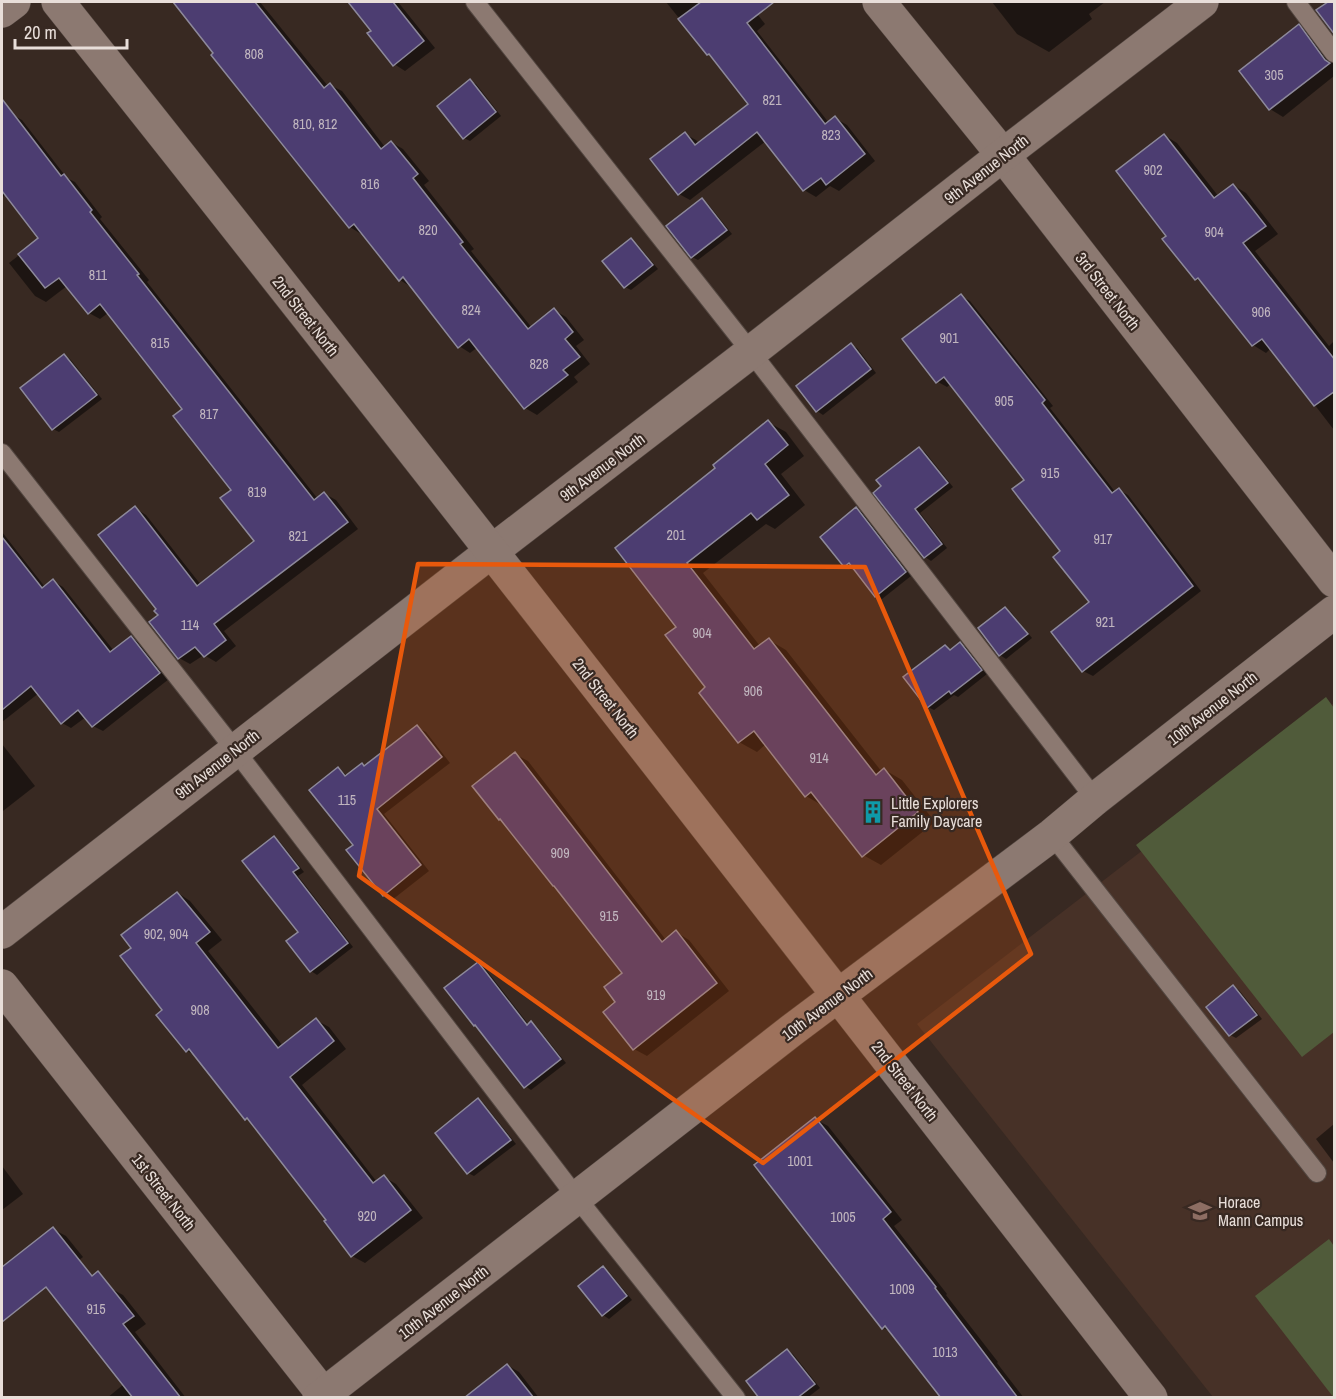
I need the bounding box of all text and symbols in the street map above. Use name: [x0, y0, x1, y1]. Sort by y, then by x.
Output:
scale bar: [15, 12, 128, 50]
text: 20 m: [24, 20, 57, 45]
house number: 808: [244, 45, 264, 63]
house number: 305: [1264, 66, 1284, 84]
house number: 821: [762, 91, 782, 109]
house number: 810, 812: [293, 115, 337, 133]
house number: 823: [821, 126, 841, 144]
street label: 9th Avenue North: [939, 129, 1033, 209]
house number: 902: [1143, 161, 1163, 179]
house number: 816: [360, 175, 380, 193]
house number: 820: [418, 221, 438, 239]
house number: 904: [1204, 223, 1224, 241]
street label: 3rd Street North: [1071, 247, 1145, 335]
house number: 811: [89, 266, 108, 284]
street label: 2nd Street North: [268, 271, 344, 361]
house number: 824: [461, 301, 481, 319]
house number: 906: [1251, 303, 1271, 321]
house number: 901: [939, 329, 959, 347]
house number: 815: [150, 334, 170, 352]
house number: 828: [529, 355, 549, 373]
house number: 905: [994, 392, 1014, 410]
house number: 817: [199, 405, 219, 423]
street label: 9th Avenue North: [555, 428, 649, 506]
house number: 915: [1040, 464, 1060, 482]
house number: 819: [247, 483, 267, 501]
house number: 201: [666, 526, 686, 544]
house number: 821: [288, 527, 308, 545]
house number: 917: [1093, 530, 1113, 548]
house number: 921: [1095, 613, 1115, 631]
house number: 114: [181, 616, 200, 634]
house number: 904: [692, 624, 712, 642]
street label: 2nd Street North: [568, 653, 644, 743]
street label: 10th Avenue North: [1162, 666, 1262, 750]
house number: 906: [743, 682, 763, 700]
street label: 9th Avenue North: [170, 724, 264, 804]
house number: 914: [809, 749, 829, 767]
house number: 115: [338, 791, 356, 809]
place label: Little Explorers Family Daycare: [891, 792, 982, 832]
building icon: Little Explorers Family Daycare: [860, 799, 886, 825]
house number: 909: [550, 844, 570, 862]
house number: 915: [599, 907, 619, 925]
house number: 902, 904: [144, 925, 189, 943]
street label: 10th Avenue North: [777, 963, 877, 1045]
house number: 919: [646, 986, 666, 1004]
house number: 908: [190, 1001, 210, 1019]
street label: 2nd Street North: [867, 1036, 943, 1126]
street label: 1st Street North: [127, 1149, 201, 1235]
house number: 1001: [787, 1152, 813, 1170]
place label: Horace Mann Campus: [1218, 1191, 1303, 1231]
school or university icon: Horace Mann Campus: [1187, 1198, 1213, 1224]
house number: 920: [357, 1207, 377, 1225]
house number: 1005: [830, 1208, 856, 1226]
street label: 10th Avenue North: [393, 1260, 493, 1344]
house number: 1009: [889, 1280, 915, 1298]
house number: 915: [86, 1300, 106, 1318]
house number: 1013: [932, 1343, 958, 1361]

